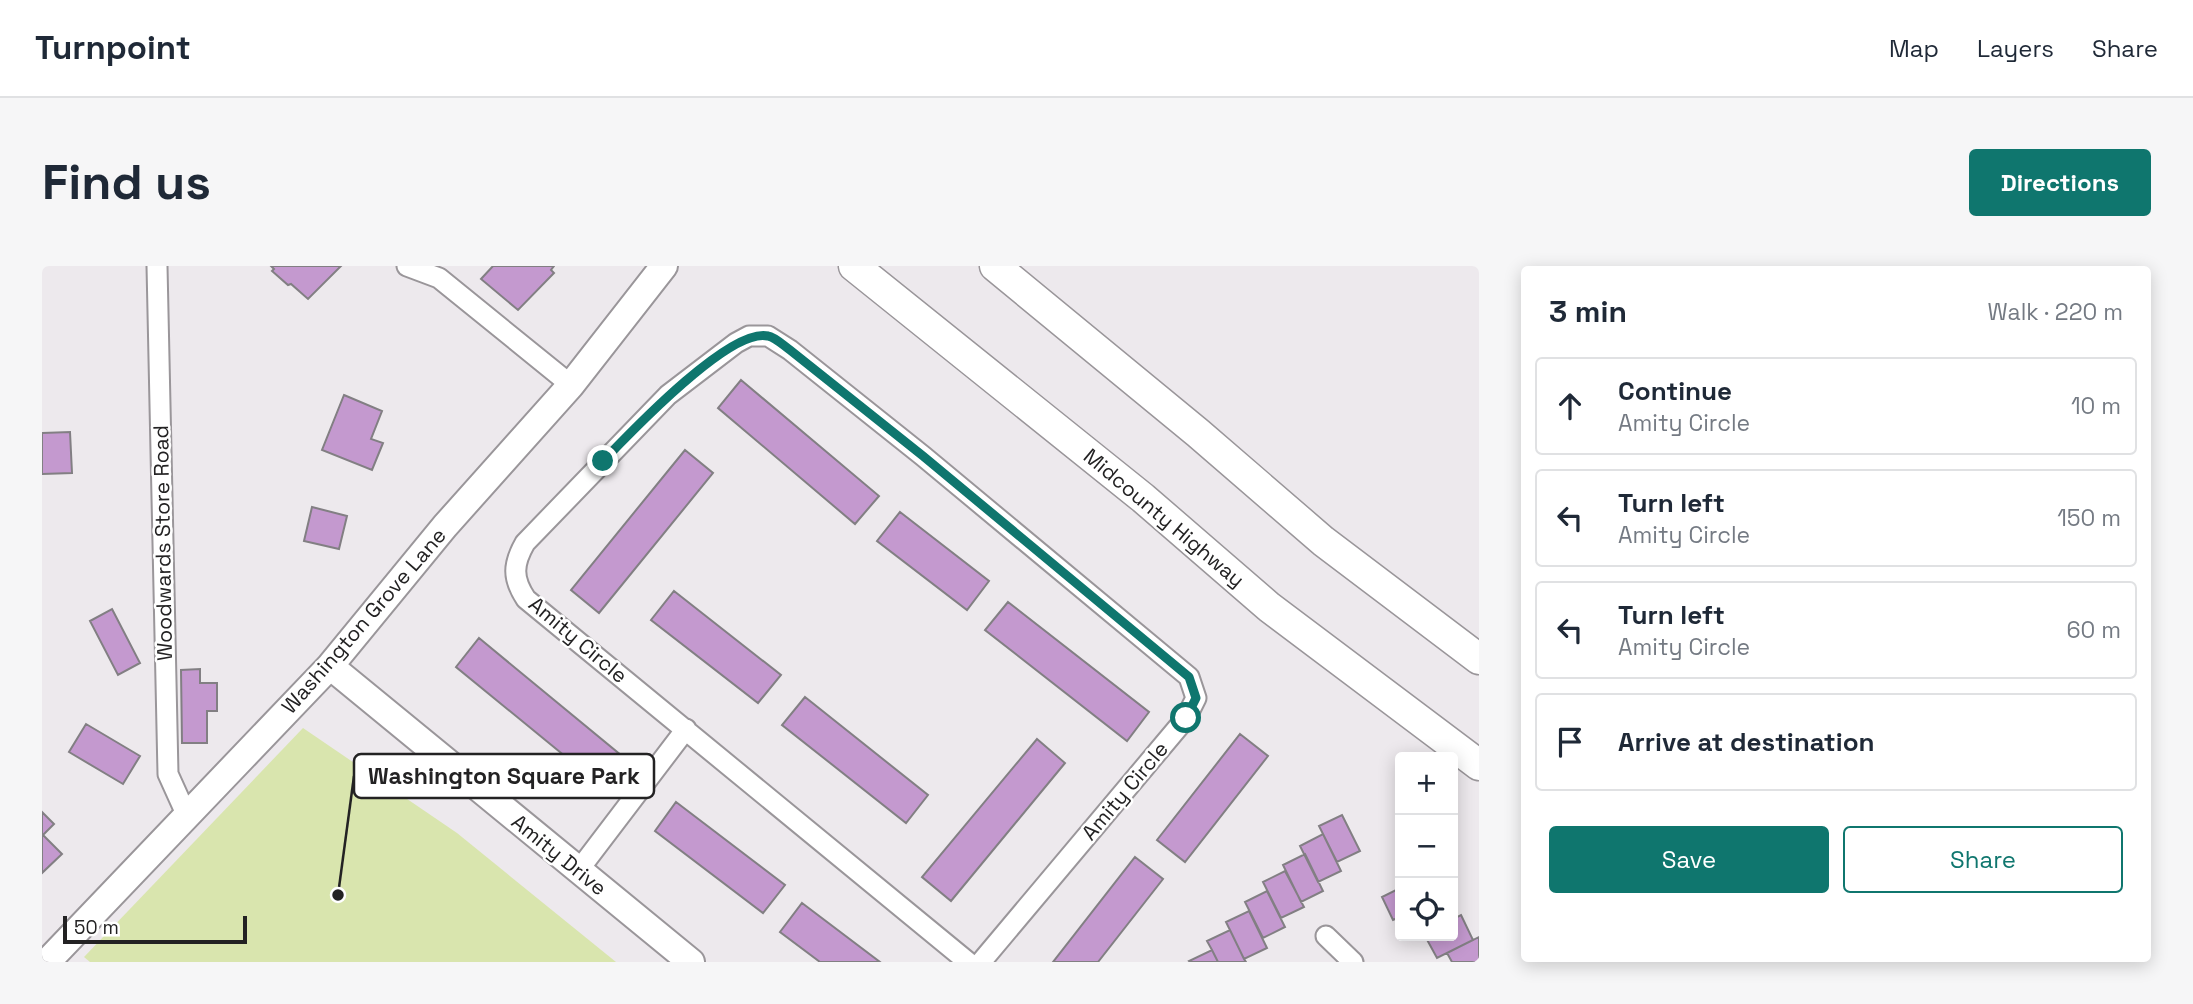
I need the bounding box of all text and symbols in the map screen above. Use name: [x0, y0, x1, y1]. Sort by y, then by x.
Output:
text: Turnpoint: [35, 27, 191, 69]
text: Map: [1889, 33, 1939, 64]
text: Layers: [1977, 33, 2054, 64]
text: Share: [2092, 33, 2158, 64]
button: Directions: [1969, 149, 2151, 216]
text: Find us: [42, 151, 211, 213]
text: 3 min: [1549, 292, 1627, 331]
text: Walk · 220 m: [1988, 297, 2123, 327]
text: Continue: [1618, 374, 1732, 408]
icon: ahead: [1551, 387, 1589, 425]
text: 10 m: [2071, 391, 2121, 421]
text: Amity Circle: [1618, 408, 1750, 438]
street label: Woodwards Store Road: [147, 425, 178, 661]
street label: Midcounty Highway: [1078, 442, 1250, 593]
route end: [587, 445, 618, 476]
text: Turn left: [1618, 486, 1725, 520]
icon: left: [1551, 499, 1589, 537]
text: 150 m: [2057, 503, 2121, 533]
text: Amity Circle: [1618, 520, 1750, 550]
street label: Washington Grove Lane: [275, 522, 452, 719]
street label: Amity Circle: [523, 590, 633, 689]
text: Turn left: [1618, 598, 1725, 632]
icon: left: [1551, 611, 1589, 649]
text: 60 m: [2066, 615, 2121, 645]
text: Amity Circle: [1618, 632, 1750, 662]
route start: [1170, 702, 1201, 733]
icon: arrive: [1551, 723, 1589, 761]
text: Arrive at destination: [1618, 725, 1875, 759]
street label: Amity Circle: [1075, 736, 1174, 846]
map controls: [1395, 752, 1458, 941]
button: +: [1395, 752, 1458, 815]
callout: Washington Square Park: [354, 754, 654, 798]
text: Washington Square Park: [368, 761, 640, 791]
street label: Amity Drive: [506, 808, 612, 901]
button: −: [1395, 815, 1458, 878]
button: Save: [1549, 826, 1829, 893]
button: Share: [1843, 826, 2123, 893]
button: locate: [1395, 878, 1458, 941]
scale bar: [63, 913, 247, 945]
text: 50 m: [74, 915, 119, 940]

